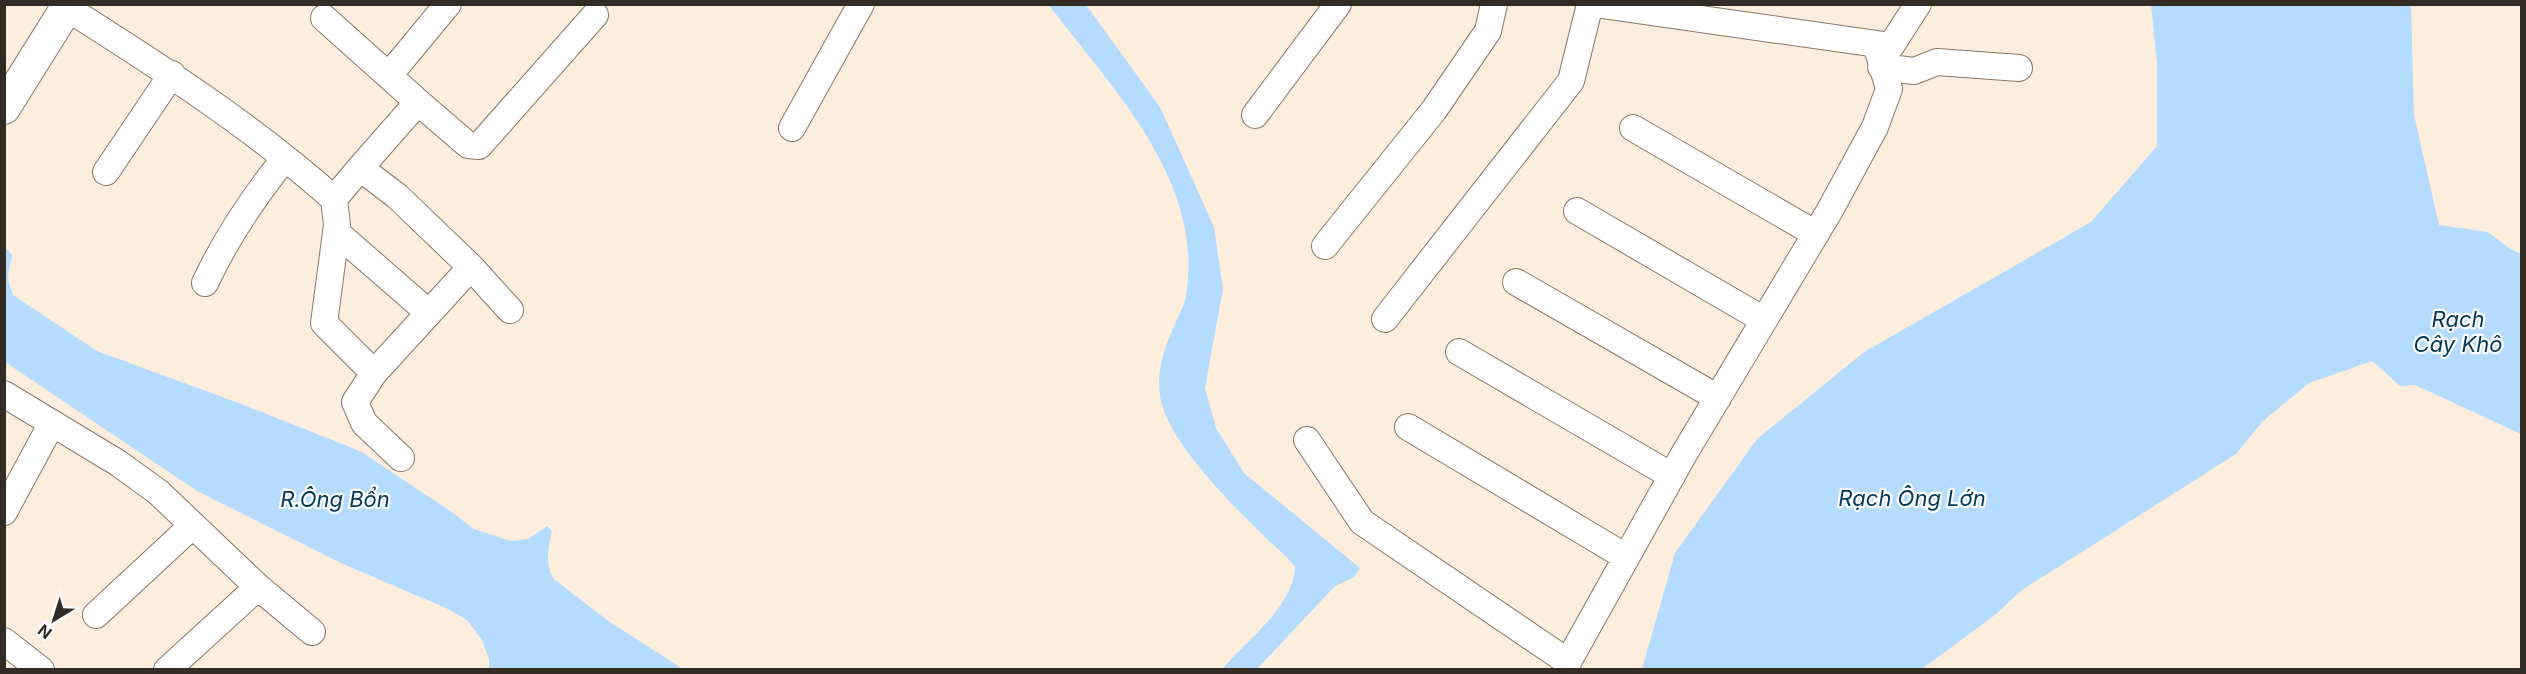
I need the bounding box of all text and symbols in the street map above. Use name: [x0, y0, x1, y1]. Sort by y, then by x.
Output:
water label: Rạch Cây Khô: [2414, 306, 2502, 357]
water label: Rạch Ông Lớn: [1838, 485, 1986, 511]
water label: R.Ông Bổn: [280, 486, 390, 512]
north arrow: [24, 590, 84, 650]
text: N: [34, 620, 56, 643]

